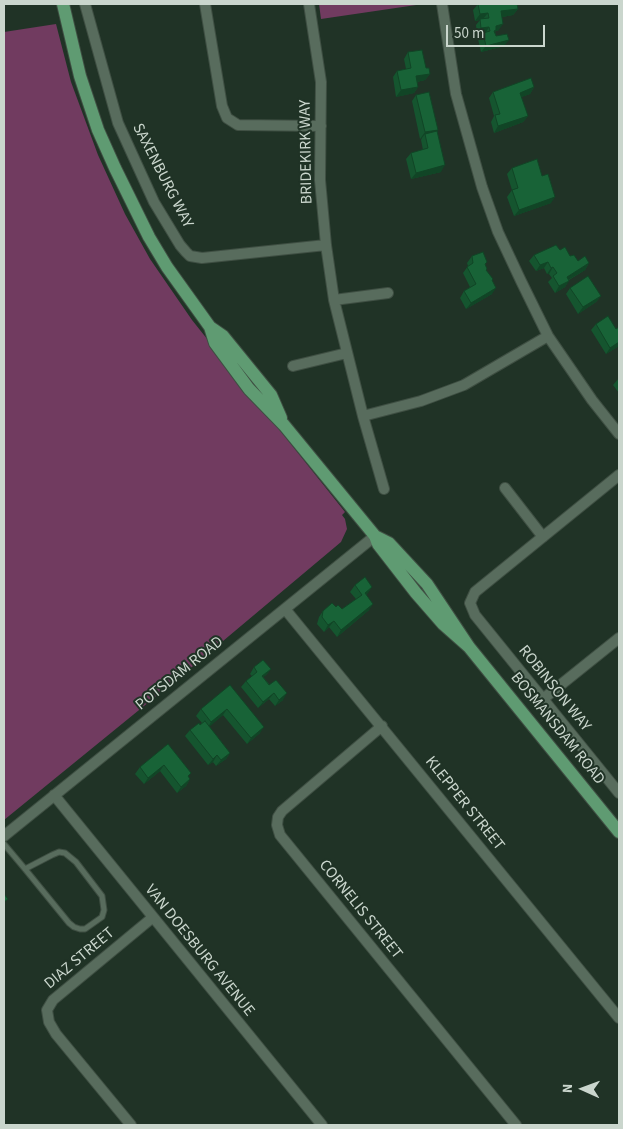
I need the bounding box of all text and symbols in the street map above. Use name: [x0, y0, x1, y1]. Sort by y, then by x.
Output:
scale bar: [448, 15, 547, 47]
text: 50 m: [454, 23, 484, 44]
street label: BRIDEKIRK WAY: [296, 99, 318, 205]
street label: SAXENBURG WAY: [127, 120, 197, 232]
street label: POTSDAM ROAD: [132, 633, 228, 715]
street label: ROBINSON WAY: [513, 642, 595, 736]
street label: BOSMANSDAM ROAD: [506, 669, 608, 789]
street label: KLEPPER STREET: [420, 753, 508, 855]
street label: CORNELIS STREET: [314, 856, 406, 964]
street label: VAN DOESBURG AVENUE: [140, 881, 258, 1021]
street label: DIAZ STREET: [41, 924, 119, 994]
north arrow: [558, 1064, 608, 1114]
text: N: [558, 1083, 578, 1093]

